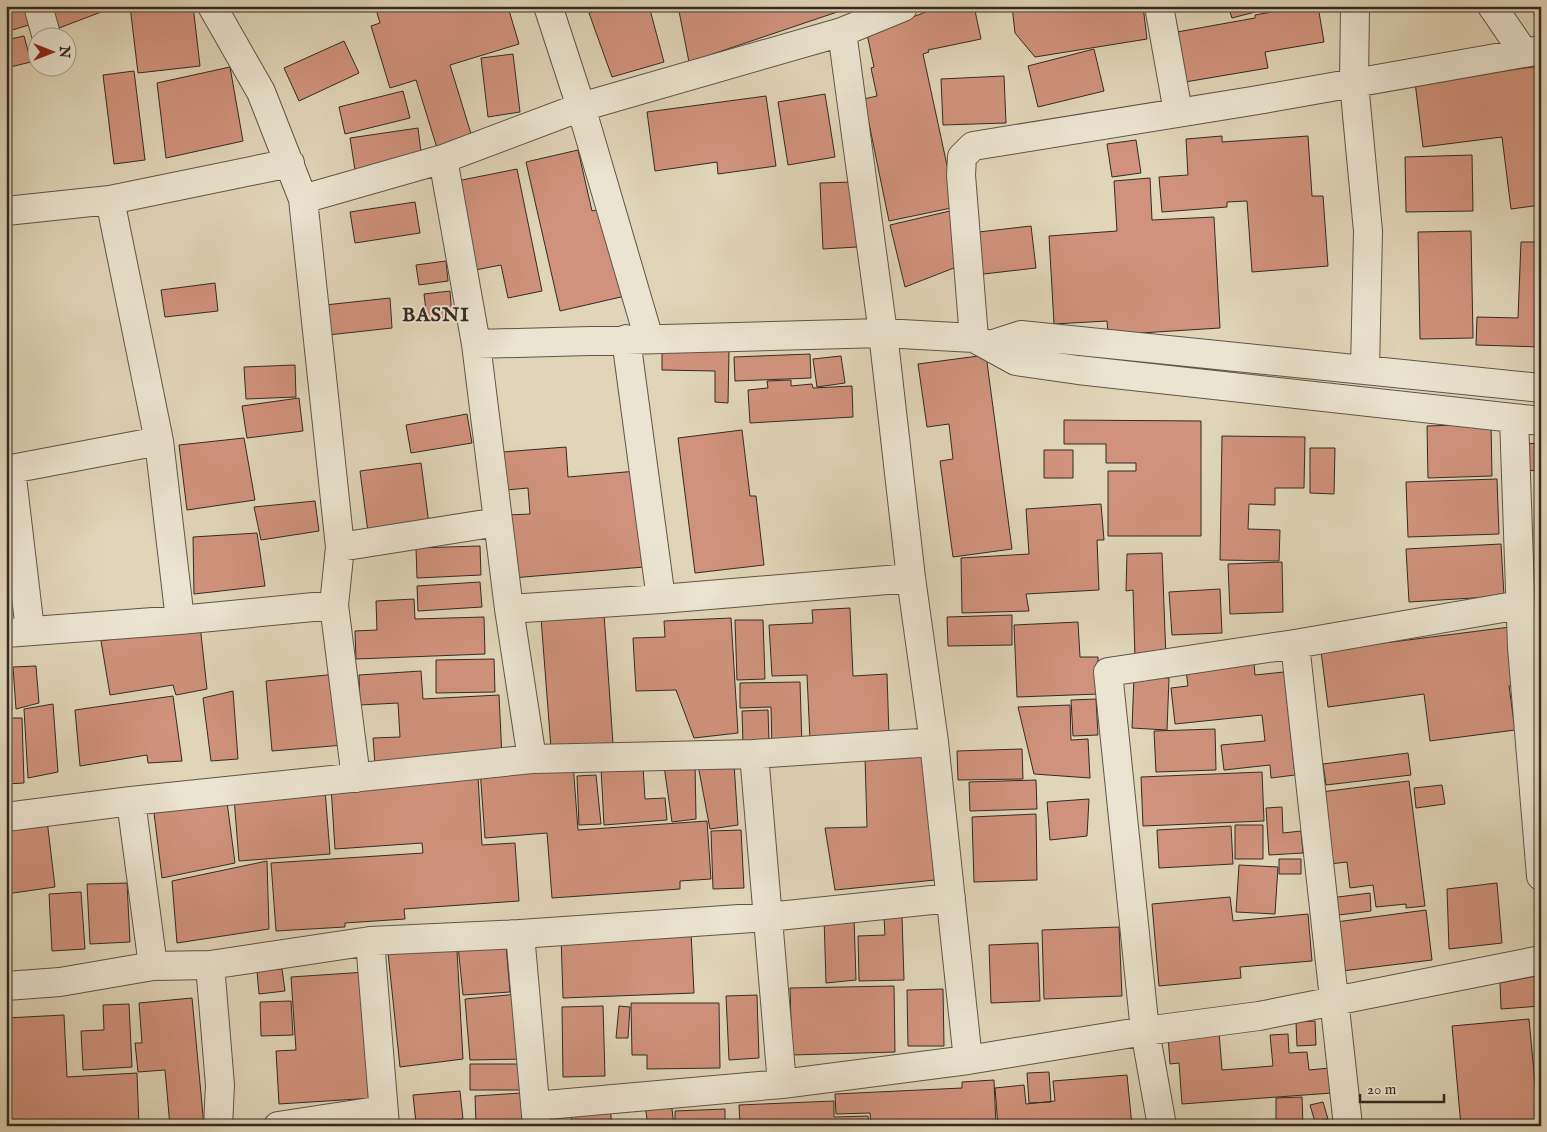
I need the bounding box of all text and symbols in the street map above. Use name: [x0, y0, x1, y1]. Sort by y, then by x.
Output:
north arrow: [28, 28, 78, 78]
text: N: [55, 45, 73, 58]
district label: BASNI: [402, 303, 470, 328]
scale bar: [1360, 1072, 1443, 1104]
text: 20 m: [1367, 1080, 1397, 1099]

